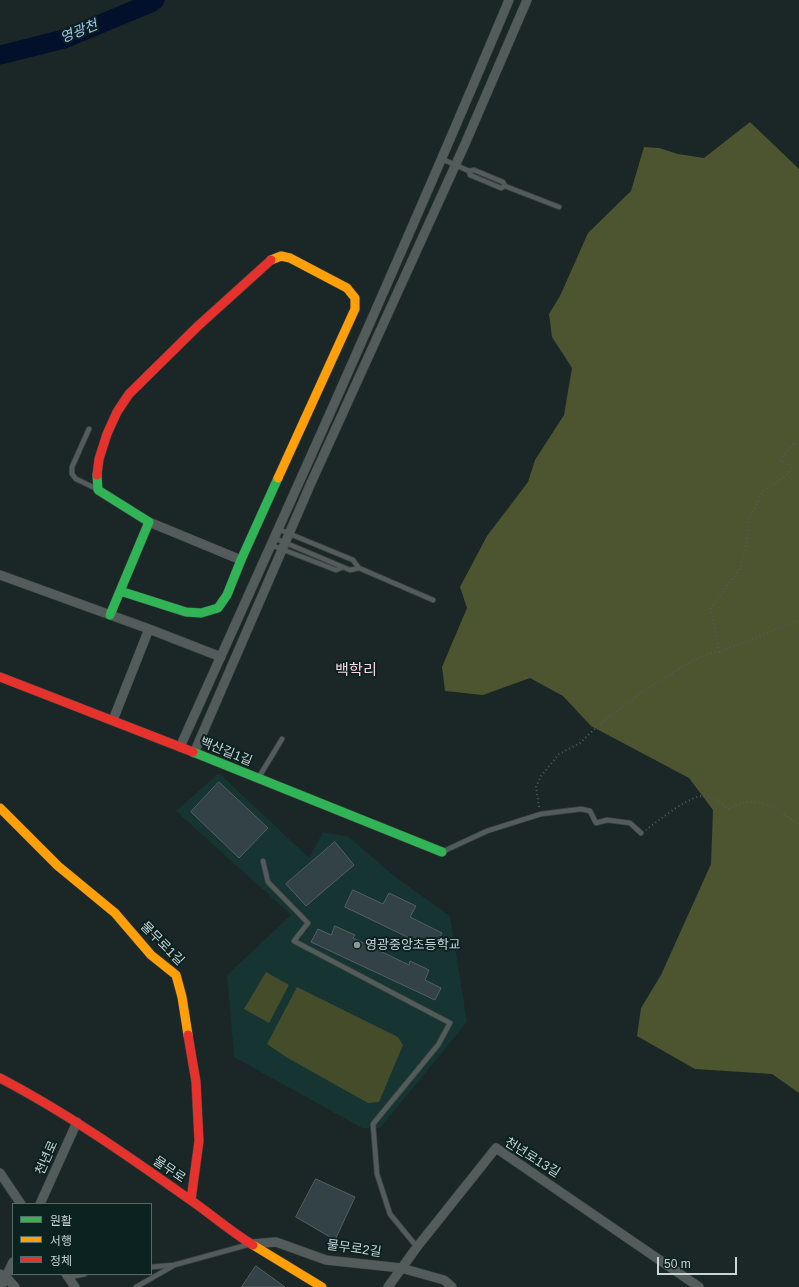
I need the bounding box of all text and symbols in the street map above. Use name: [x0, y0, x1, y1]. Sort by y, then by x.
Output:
water label: 영광천: [58, 17, 100, 47]
district label: 백학리: [335, 662, 377, 680]
street label: 백산길1길: [198, 734, 254, 770]
street label: 물무로1길: [137, 919, 187, 969]
place label: 영광중앙초등학교: [365, 937, 461, 953]
marker: 영광중앙초등학교: [352, 940, 362, 950]
street label: 천년로13길: [501, 1135, 563, 1181]
street label: 천년로: [33, 1138, 61, 1178]
street label: 물무로: [150, 1154, 188, 1186]
legend: [12, 1203, 152, 1275]
text: 원활: [50, 1214, 72, 1228]
text: 서행: [50, 1234, 72, 1248]
street label: 물무로2길: [326, 1237, 382, 1261]
scale bar: [659, 1249, 739, 1275]
text: 정체: [50, 1254, 72, 1268]
text: 50 m: [664, 1257, 691, 1271]

